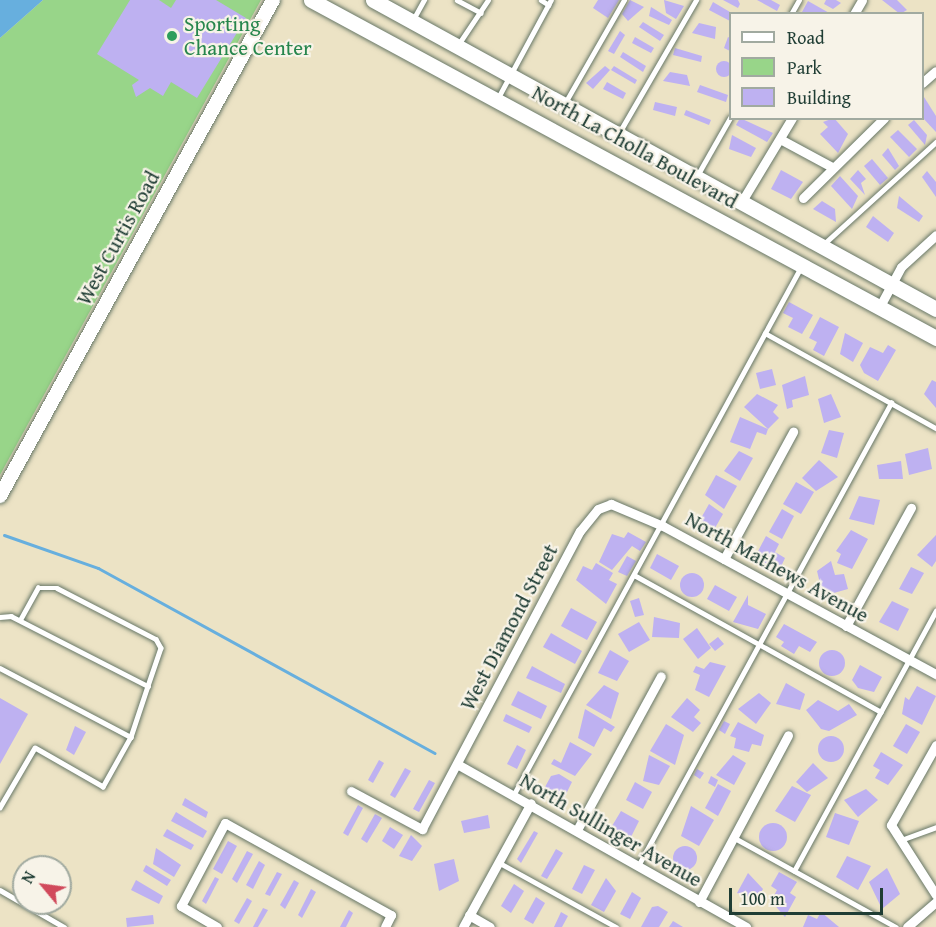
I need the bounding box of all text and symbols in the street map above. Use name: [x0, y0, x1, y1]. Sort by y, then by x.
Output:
place label: Sporting Chance Center: [184, 11, 312, 61]
legend: [729, 12, 924, 120]
text: Road: [787, 24, 825, 51]
marker: Sporting Chance Center: [165, 29, 179, 43]
text: Park: [787, 54, 822, 81]
street label: North La Cholla Boulevard: [528, 80, 742, 214]
text: Building: [787, 84, 851, 111]
street label: West Curtis Road: [71, 167, 165, 309]
street label: North Mathews Avenue: [681, 506, 873, 628]
street label: West Diamond Street: [455, 540, 563, 714]
street label: North Sullinger Avenue: [515, 768, 707, 892]
north arrow: [12, 855, 72, 915]
text: N: [15, 867, 41, 888]
scale bar: [732, 876, 886, 914]
text: 100 m: [740, 885, 785, 912]

